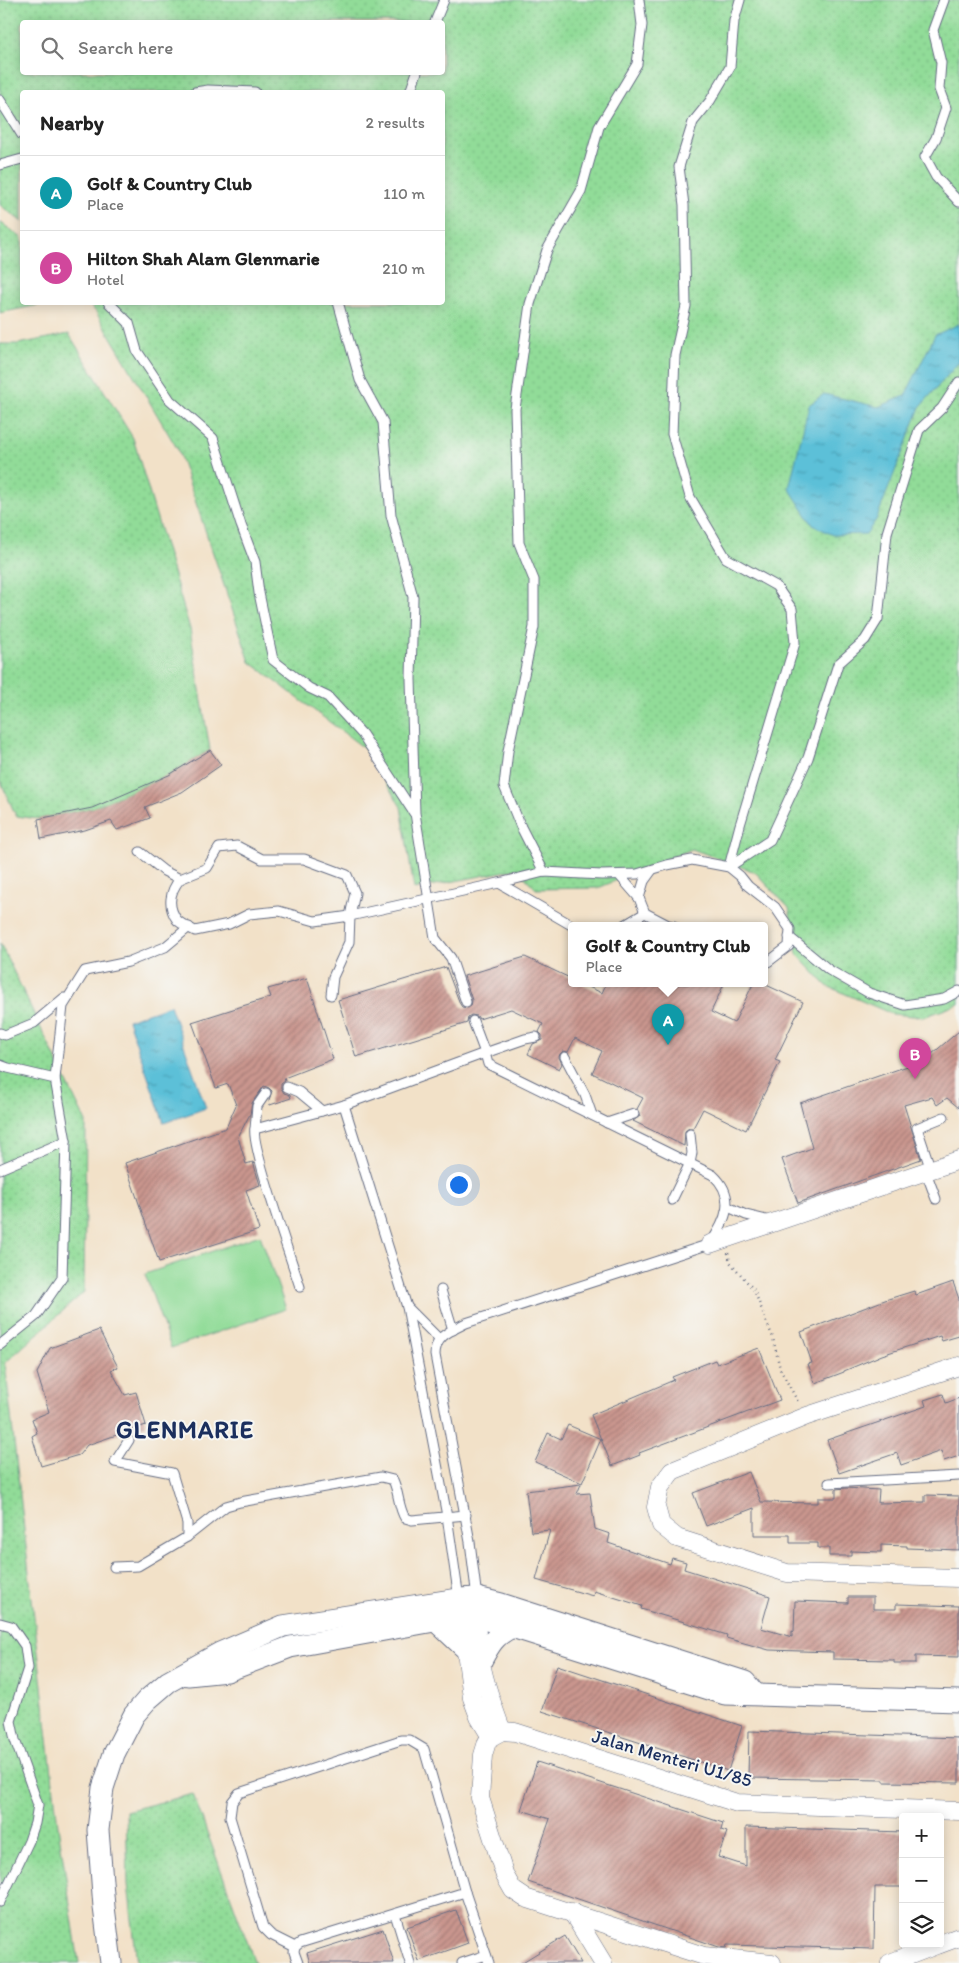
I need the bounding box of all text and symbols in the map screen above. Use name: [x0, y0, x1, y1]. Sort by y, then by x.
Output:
search box: [20, 20, 445, 75]
icon: search: [38, 34, 66, 62]
text: Search here: [78, 36, 173, 59]
text: Nearby: [40, 110, 104, 135]
text: 2 results: [365, 113, 425, 132]
text: Golf & Country Club: [87, 172, 252, 195]
text: A: [51, 184, 61, 203]
text: 110 m: [383, 184, 425, 203]
text: Place: [87, 195, 124, 214]
text: Hilton Shah Alam Glenmarie: [87, 247, 320, 270]
text: B: [51, 259, 61, 278]
text: 210 m: [382, 259, 425, 278]
text: Hotel: [87, 270, 124, 289]
popup: [568, 922, 768, 987]
text: Golf & Country Club: [585, 934, 751, 957]
text: Place: [585, 957, 622, 976]
pin: A: [652, 1004, 684, 1045]
pin: B: [899, 1038, 931, 1079]
your location: [446, 1172, 472, 1198]
district label: GLENMARIE: [116, 1415, 254, 1444]
street label: Jalan Menteri U1/85: [589, 1724, 755, 1792]
map controls: [899, 1813, 944, 1948]
button: +: [899, 1813, 944, 1858]
button: −: [899, 1858, 944, 1903]
button: layers: [899, 1903, 944, 1948]

